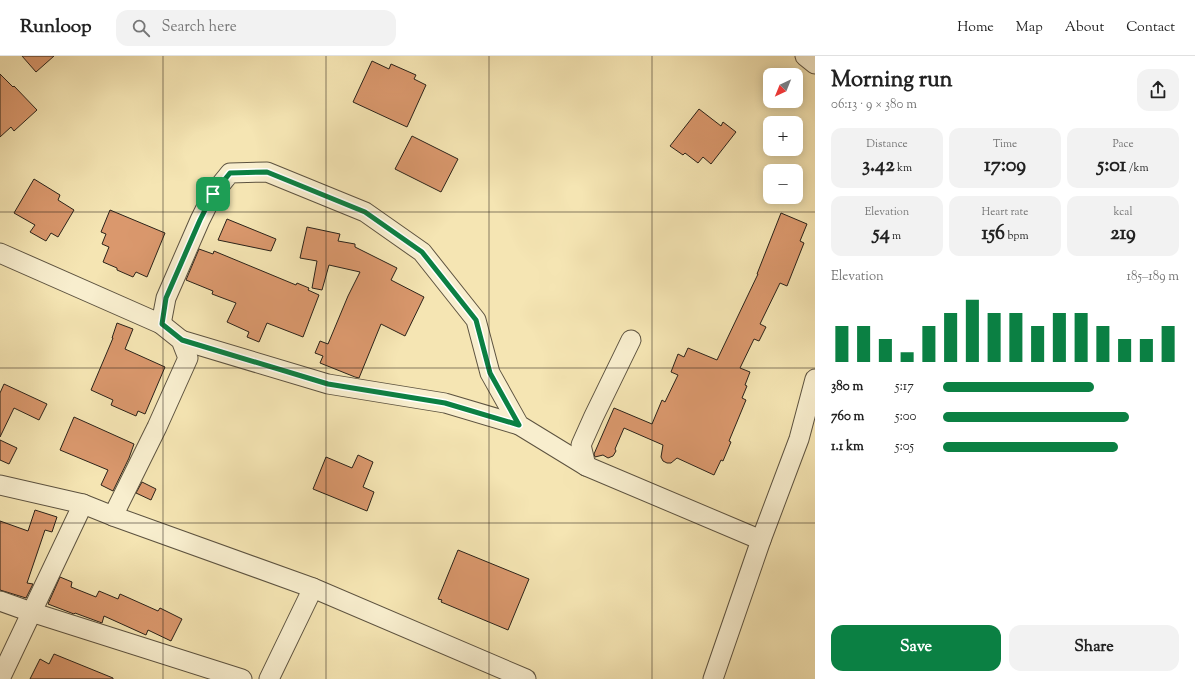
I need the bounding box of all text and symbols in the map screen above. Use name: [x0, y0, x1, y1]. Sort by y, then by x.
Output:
search box: [116, 10, 396, 46]
text: Runloop: [20, 14, 92, 41]
icon: search: [130, 17, 152, 39]
text: Search here: [162, 17, 237, 38]
text: Home: [957, 18, 994, 38]
text: Map: [1016, 18, 1043, 38]
text: About: [1065, 18, 1104, 38]
text: Contact: [1126, 18, 1175, 38]
text: Morning run: [831, 65, 953, 97]
north arrow: [763, 68, 803, 108]
map controls: [763, 68, 803, 204]
button: share: [1137, 69, 1179, 111]
text: 06:13 · 9 × 380 m: [831, 96, 917, 114]
button: +: [763, 116, 803, 156]
text: Distance: [866, 136, 908, 152]
text: Time: [993, 136, 1017, 152]
text: Pace: [1112, 136, 1134, 152]
text: 3.42: [862, 152, 895, 181]
text: 17:09: [984, 152, 1026, 181]
text: 5:01: [1097, 152, 1126, 181]
text: km: [895, 160, 912, 176]
text: /km: [1126, 160, 1149, 176]
button: −: [763, 164, 803, 204]
pin: [196, 177, 230, 211]
icon: arrive: [202, 183, 224, 205]
text: Elevation: [865, 204, 909, 220]
text: Heart rate: [982, 204, 1028, 220]
text: kcal: [1114, 204, 1132, 220]
text: 54: [873, 220, 890, 249]
text: 156: [981, 220, 1005, 249]
text: 219: [1110, 220, 1136, 249]
text: m: [890, 228, 901, 244]
text: bpm: [1005, 228, 1029, 244]
text: Elevation: [831, 268, 884, 286]
text: 185–189 m: [1127, 268, 1179, 286]
text: 380 m: [831, 378, 863, 396]
text: 5:17: [895, 378, 914, 396]
text: 760 m: [831, 408, 864, 426]
text: 5:00: [895, 408, 916, 426]
text: 1.1 km: [831, 438, 864, 456]
text: 5:05: [895, 438, 914, 456]
button: Save: [831, 625, 1001, 671]
button: Share: [1009, 625, 1179, 671]

